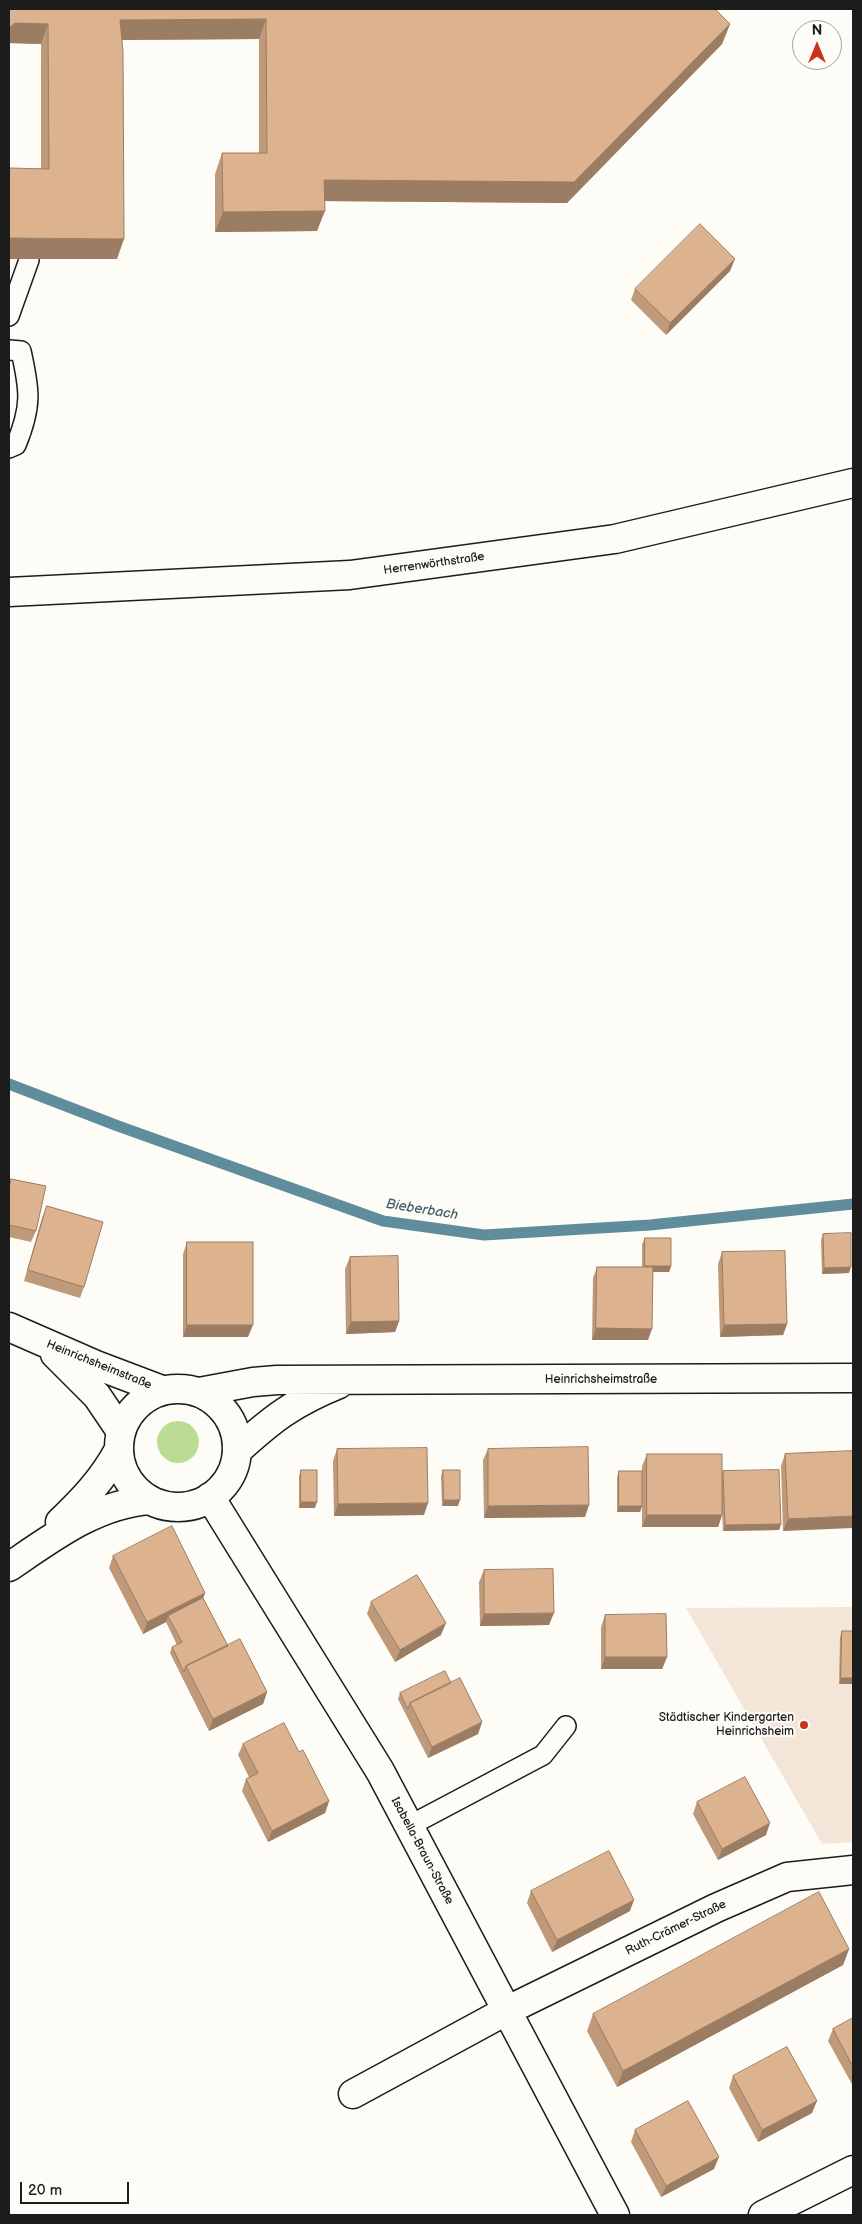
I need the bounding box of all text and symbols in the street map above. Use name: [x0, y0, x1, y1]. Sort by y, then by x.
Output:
north arrow: [792, 20, 842, 70]
text: N: [812, 22, 822, 39]
street label: Herrenwörthstraße: [383, 550, 485, 578]
water label: Bieberbach: [385, 1196, 459, 1224]
street label: Heinrichsheimstraße: [44, 1337, 154, 1393]
street label: Heinrichsheimstraße: [545, 1373, 657, 1387]
place label: Städtischer Kindergarten Heinrichsheim: [659, 1711, 794, 1739]
marker: Städtischer Kindergarten Heinrichsheim: [798, 1719, 810, 1731]
street label: Isabella-Braun-Straße: [388, 1795, 456, 1907]
street label: Ruth-Crämer-Straße: [623, 1897, 729, 1959]
scale bar: [22, 2172, 131, 2204]
text: 20 m: [28, 2181, 62, 2200]

